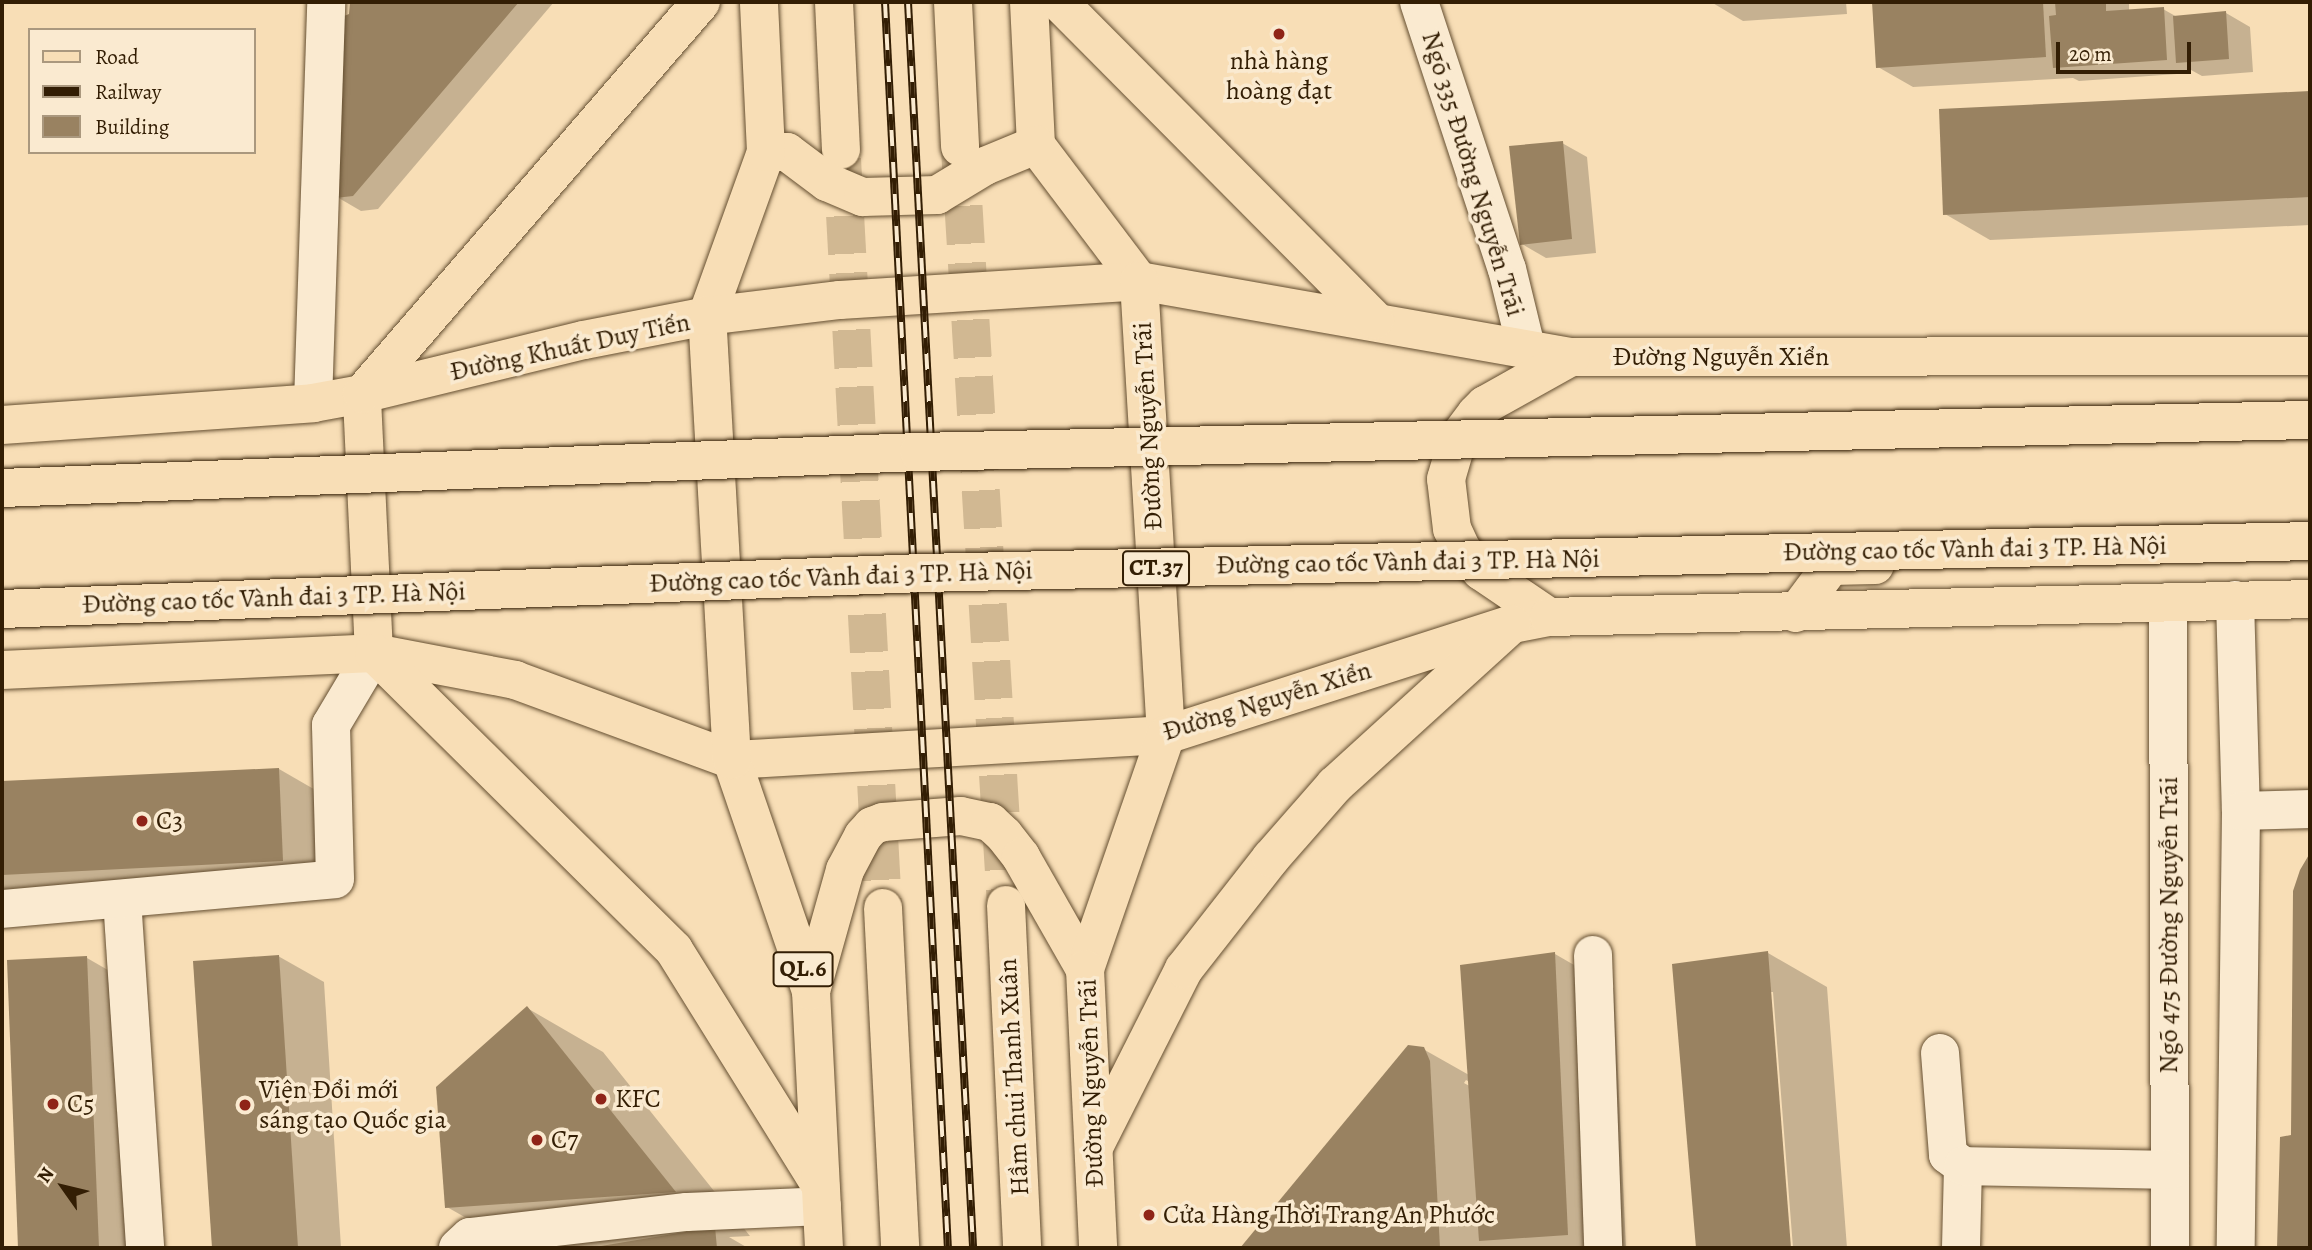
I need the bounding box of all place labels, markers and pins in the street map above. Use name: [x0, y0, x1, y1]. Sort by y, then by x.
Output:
marker: nhà hàng hoàng đạt: [1271, 26, 1287, 42]
place label: nhà hàng hoàng đạt: [1226, 45, 1332, 106]
place label: C3: [156, 805, 183, 837]
marker: C3: [134, 813, 150, 829]
place label: Viện Đổi mới sáng tạo Quốc gia: [259, 1074, 447, 1136]
place label: KFC: [615, 1083, 661, 1115]
place label: C5: [67, 1088, 94, 1120]
marker: KFC: [593, 1091, 609, 1107]
marker: C5: [45, 1096, 61, 1112]
marker: Viện Đổi mới sáng tạo Quốc gia: [237, 1097, 253, 1113]
place label: C7: [551, 1124, 578, 1156]
marker: C7: [529, 1132, 545, 1148]
place label: Cửa Hàng Thời Trang An Phước: [1163, 1199, 1495, 1231]
marker: Cửa Hàng Thời Trang An Phước: [1141, 1207, 1157, 1223]

